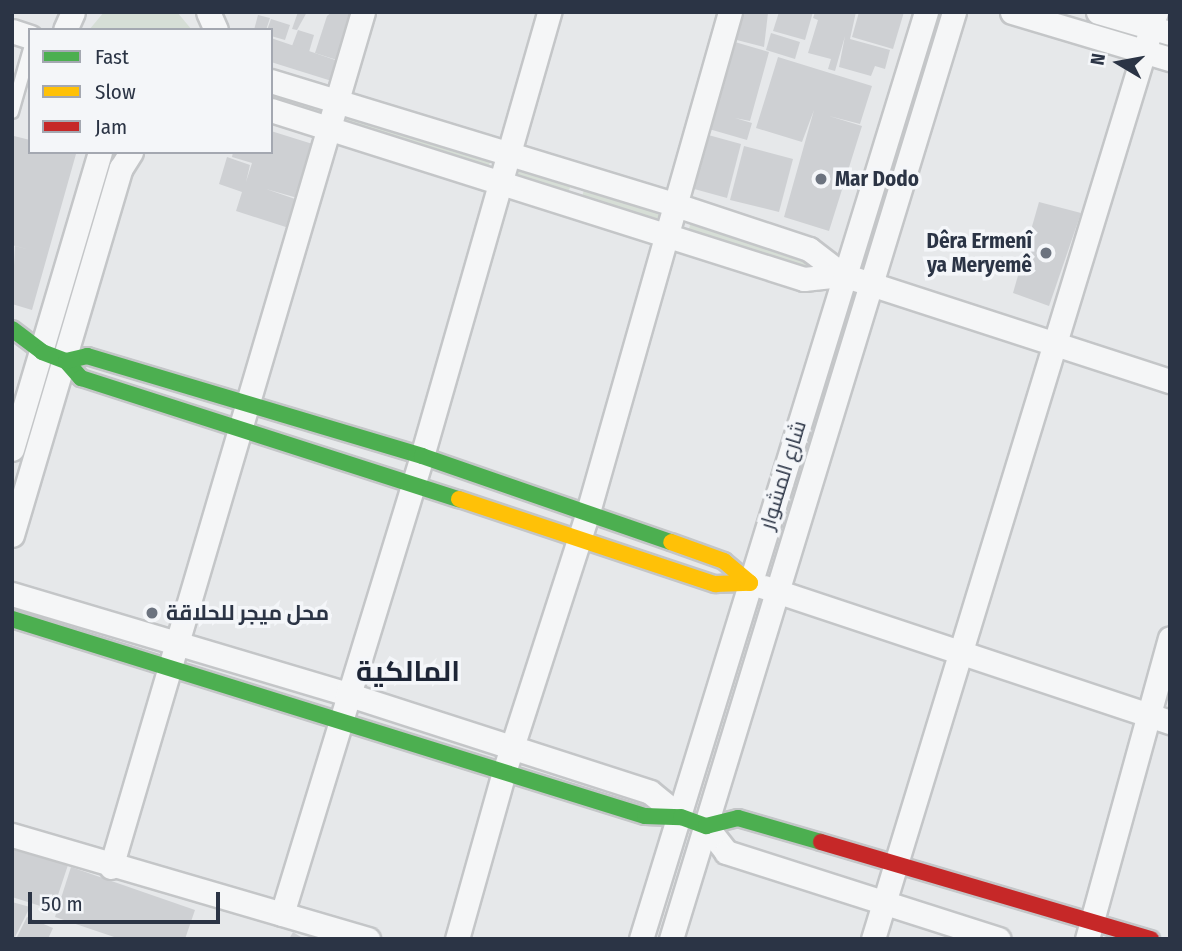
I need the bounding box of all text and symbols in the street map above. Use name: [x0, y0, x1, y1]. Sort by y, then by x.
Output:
legend: [28, 28, 273, 154]
north arrow: [1084, 28, 1154, 98]
text: Fast: [95, 44, 129, 70]
text: N: [1086, 52, 1110, 67]
text: Slow: [95, 79, 136, 105]
text: Jam: [95, 114, 127, 140]
place label: Mar Dodo: [835, 166, 919, 192]
marker: Mar Dodo: [813, 171, 829, 187]
place label: Dêra Ermenî ya Meryemê: [926, 228, 1032, 278]
marker: Dêra Ermenî ya Meryemê: [1038, 245, 1054, 261]
street label: شارع المشوار: [754, 417, 812, 533]
place label: محل ميجر للحلاقة: [166, 600, 329, 626]
marker: محل ميجر للحلاقة: [144, 605, 160, 621]
district label: المالكية: [356, 655, 460, 689]
scale bar: [32, 878, 224, 922]
text: 50 m: [41, 891, 83, 917]

